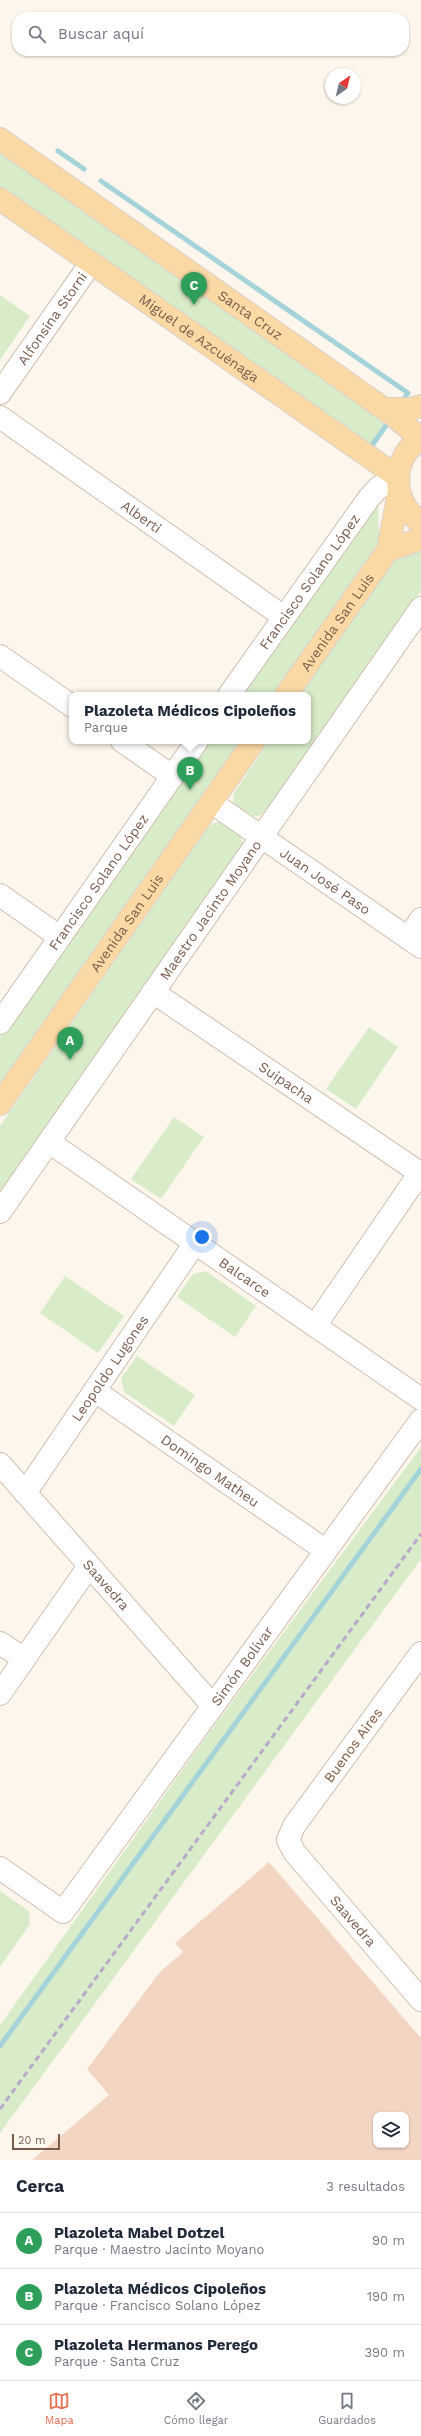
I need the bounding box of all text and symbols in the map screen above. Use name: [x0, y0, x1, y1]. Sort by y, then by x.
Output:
search box: [12, 12, 409, 56]
icon: search: [26, 23, 48, 45]
text: Buscar aquí: [58, 25, 144, 43]
north arrow: [325, 68, 361, 104]
street label: Alfonsina Storni: [14, 269, 90, 368]
pin: C: [181, 272, 207, 305]
street label: Santa Cruz: [215, 287, 286, 343]
street label: Miguel de Azcuénaga: [136, 291, 262, 386]
street label: Alberti: [118, 497, 165, 536]
street label: Francisco Solano López: [256, 511, 363, 653]
street label: Avenida San Luis: [297, 570, 377, 674]
popup: [69, 692, 311, 744]
text: Plazoleta Médicos Cipoleños: [84, 702, 296, 720]
text: Parque: [84, 720, 128, 735]
pin: B: [177, 757, 203, 790]
street label: Francisco Solano López: [45, 811, 152, 953]
street label: Maestro Jacinto Moyano: [156, 837, 265, 983]
street label: Juan José Paso: [277, 844, 374, 918]
street label: Avenida San Luis: [87, 871, 166, 975]
pin: A: [57, 1027, 83, 1060]
street label: Suipacha: [256, 1058, 317, 1107]
your location: [192, 1227, 212, 1247]
street label: Balcarce: [216, 1254, 273, 1301]
street label: Leopoldo Lugones: [68, 1312, 152, 1424]
street label: Domingo Matheu: [158, 1431, 262, 1510]
street label: Saavedra: [80, 1556, 133, 1614]
street label: Simón Bolívar: [208, 1623, 276, 1709]
street label: Buenos Aires: [321, 1705, 385, 1785]
street label: Saavedra: [327, 1892, 379, 1950]
map controls: [373, 2112, 409, 2148]
button: layers: [373, 2112, 409, 2148]
scale bar: [12, 2132, 60, 2151]
text: 20 m: [18, 2134, 46, 2147]
text: Cerca: [16, 2176, 64, 2196]
text: 3 resultados: [326, 2179, 405, 2194]
text: Plazoleta Mabel Dotzel: [54, 2224, 224, 2242]
text: A: [25, 2233, 33, 2248]
text: 90 m: [372, 2233, 405, 2248]
text: Parque · Maestro Jacinto Moyano: [54, 2242, 264, 2257]
text: Plazoleta Médicos Cipoleños: [54, 2280, 266, 2298]
text: B: [25, 2289, 33, 2304]
text: 190 m: [367, 2289, 405, 2304]
text: Parque · Francisco Solano López: [54, 2298, 261, 2313]
text: Plazoleta Hermanos Perego: [54, 2336, 258, 2354]
text: C: [25, 2345, 33, 2360]
text: 390 m: [364, 2345, 405, 2360]
text: Parque · Santa Cruz: [54, 2354, 180, 2369]
tab: Mapa: [45, 2390, 74, 2427]
tab: Cómo llegar: [164, 2390, 228, 2427]
tab: Guardados: [318, 2390, 376, 2427]

